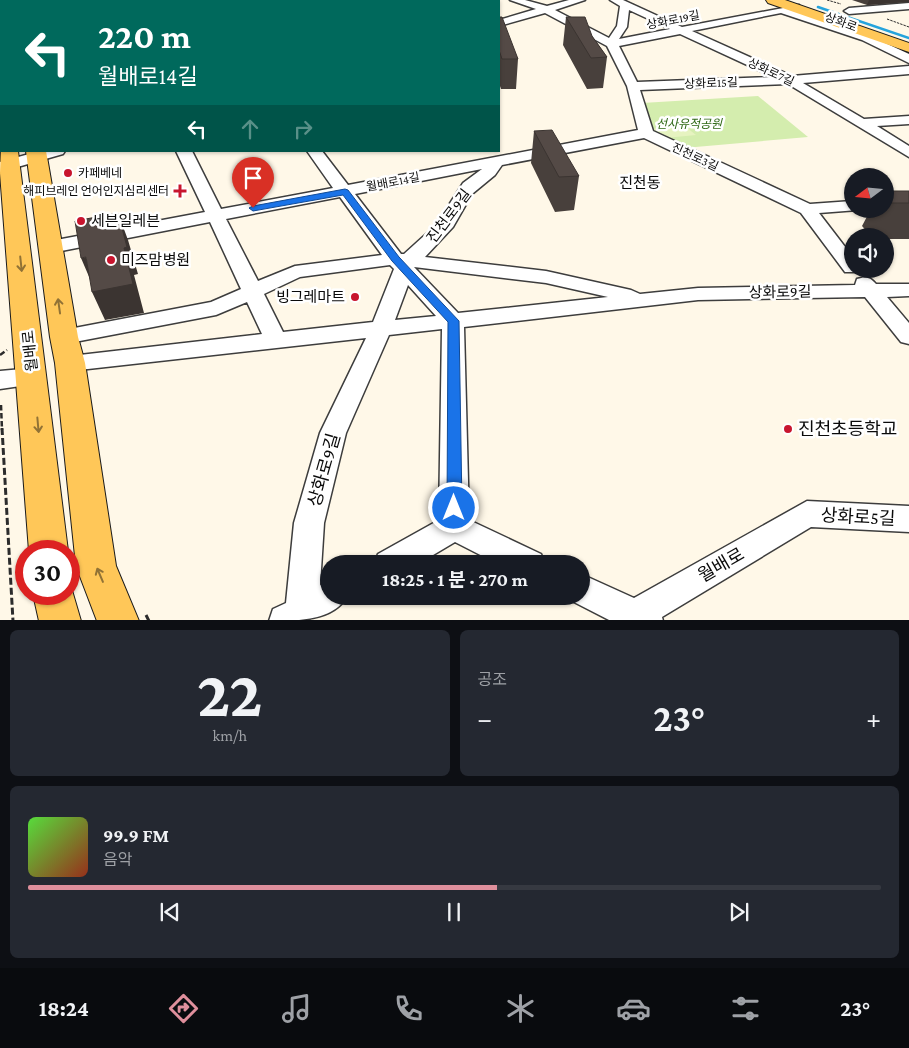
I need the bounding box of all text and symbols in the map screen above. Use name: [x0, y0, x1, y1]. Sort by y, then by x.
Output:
street label: 상화로19길: [645, 8, 701, 32]
street label: 상화로: [823, 10, 859, 34]
text: 220 m: [98, 17, 191, 56]
icon: left: [15, 20, 80, 85]
street label: 상화로7길: [746, 55, 796, 89]
text: 월배로14길: [98, 64, 198, 89]
street label: 상화로15길: [684, 75, 738, 91]
icon: left: [183, 115, 211, 143]
icon: ahead: [236, 115, 264, 143]
icon: right: [289, 115, 317, 143]
park label: 선사유적공원: [656, 117, 723, 131]
street label: 진천로3길: [669, 140, 721, 174]
pin: [232, 157, 274, 208]
icon: arrive: [239, 164, 267, 192]
place label: 카페베네: [78, 166, 122, 180]
marker: 카페베네: [62, 167, 74, 179]
north arrow: [844, 168, 894, 218]
map controls: [844, 168, 894, 278]
street label: 월배로14길: [365, 170, 421, 194]
district label: 진천동: [619, 174, 661, 191]
place label: 해피브레인 언어인지심리센터: [23, 184, 169, 198]
marker: 해피브레인 언어인지심리센터: [173, 184, 187, 198]
street label: 진천로9길: [423, 185, 474, 246]
place label: 세븐일레븐: [91, 213, 160, 229]
marker: 세븐일레븐: [75, 215, 87, 227]
button: sound: [844, 228, 894, 278]
place label: 미즈맘병원: [121, 252, 190, 268]
marker: 미즈맘병원: [105, 254, 117, 266]
one-way arrow: [16, 255, 26, 271]
street label: 상화로9길: [748, 283, 812, 301]
place label: 빙그레마트: [276, 289, 345, 305]
marker: 빙그레마트: [349, 291, 361, 303]
one-way arrow: [54, 299, 64, 315]
street label: 월배로: [20, 330, 40, 372]
one-way arrow: [33, 417, 42, 433]
place label: 진천초등학교: [798, 419, 897, 439]
marker: 진천초등학교: [782, 423, 794, 435]
street label: 상화로9길: [304, 431, 344, 509]
position arrow: [427, 481, 479, 533]
street label: 상화로5길: [820, 505, 896, 529]
speed limit sign: 30: [15, 540, 80, 605]
street label: 월배로: [694, 544, 748, 586]
one-way arrow: [94, 568, 103, 583]
text: 18:25 · 1 분 · 270 m: [382, 569, 528, 590]
text: 22: [197, 658, 262, 730]
text: 공조: [478, 671, 507, 688]
text: 23°: [653, 697, 705, 739]
text: −: [478, 703, 492, 734]
text: +: [866, 703, 881, 734]
text: km/h: [213, 727, 247, 744]
text: 99.9 FM: [103, 825, 169, 846]
text: 음악: [103, 851, 132, 868]
icon: previous: [156, 898, 184, 926]
icon: pause: [440, 898, 468, 926]
icon: next: [725, 898, 753, 926]
icon: directions: [166, 991, 201, 1026]
icon: music: [279, 991, 314, 1026]
icon: phone: [391, 991, 426, 1026]
icon: climate: [503, 991, 538, 1026]
icon: car: [616, 991, 651, 1026]
icon: filters: [728, 991, 763, 1026]
text: 18:24: [39, 996, 89, 1021]
text: 23°: [840, 996, 870, 1021]

